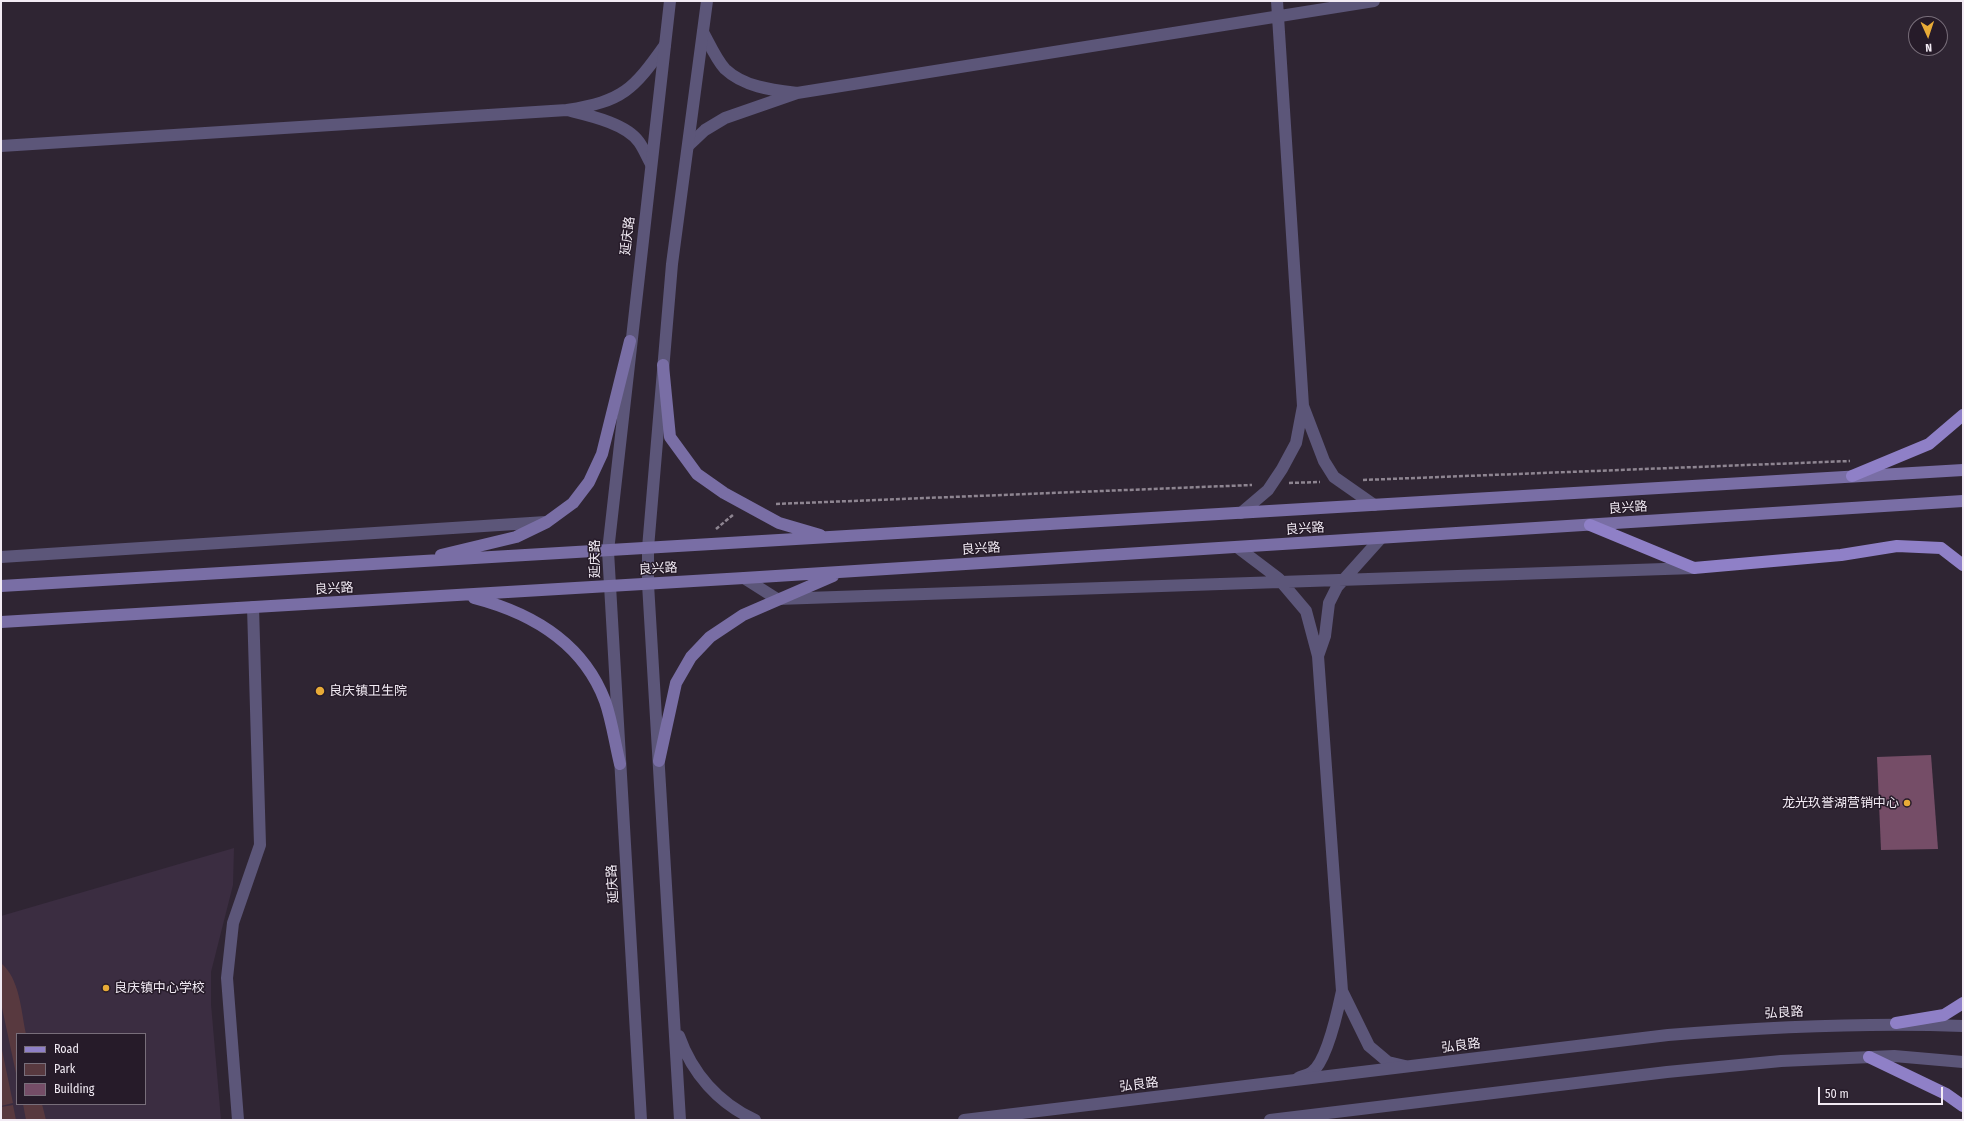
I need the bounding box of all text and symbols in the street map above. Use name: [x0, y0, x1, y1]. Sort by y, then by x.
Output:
north arrow: [1908, 16, 1948, 56]
text: N: [1925, 41, 1932, 54]
street label: 延庆路: [618, 216, 638, 256]
street label: 良兴路: [1608, 499, 1648, 517]
street label: 良兴路: [1285, 520, 1325, 538]
street label: 延庆路: [587, 540, 603, 578]
street label: 良兴路: [961, 540, 1001, 558]
street label: 良兴路: [638, 560, 678, 578]
street label: 良兴路: [314, 580, 354, 598]
place label: 良庆镇卫生院: [329, 683, 407, 699]
marker: 良庆镇卫生院: [314, 685, 326, 697]
place label: 龙光玖誉湖营销中心: [1782, 795, 1899, 811]
marker: 龙光玖誉湖营销中心: [1902, 798, 1912, 808]
street label: 延庆路: [604, 864, 622, 904]
place label: 良庆镇中心学校: [114, 980, 205, 996]
marker: 良庆镇中心学校: [101, 983, 111, 993]
street label: 弘良路: [1764, 1004, 1804, 1022]
legend: [16, 1033, 146, 1105]
street label: 弘良路: [1441, 1036, 1481, 1056]
text: Road: [54, 1042, 79, 1056]
text: Park: [54, 1062, 75, 1076]
street label: 弘良路: [1119, 1075, 1159, 1095]
scale bar: [1820, 1079, 1945, 1105]
text: Building: [54, 1082, 94, 1096]
text: 50 m: [1825, 1087, 1849, 1101]

